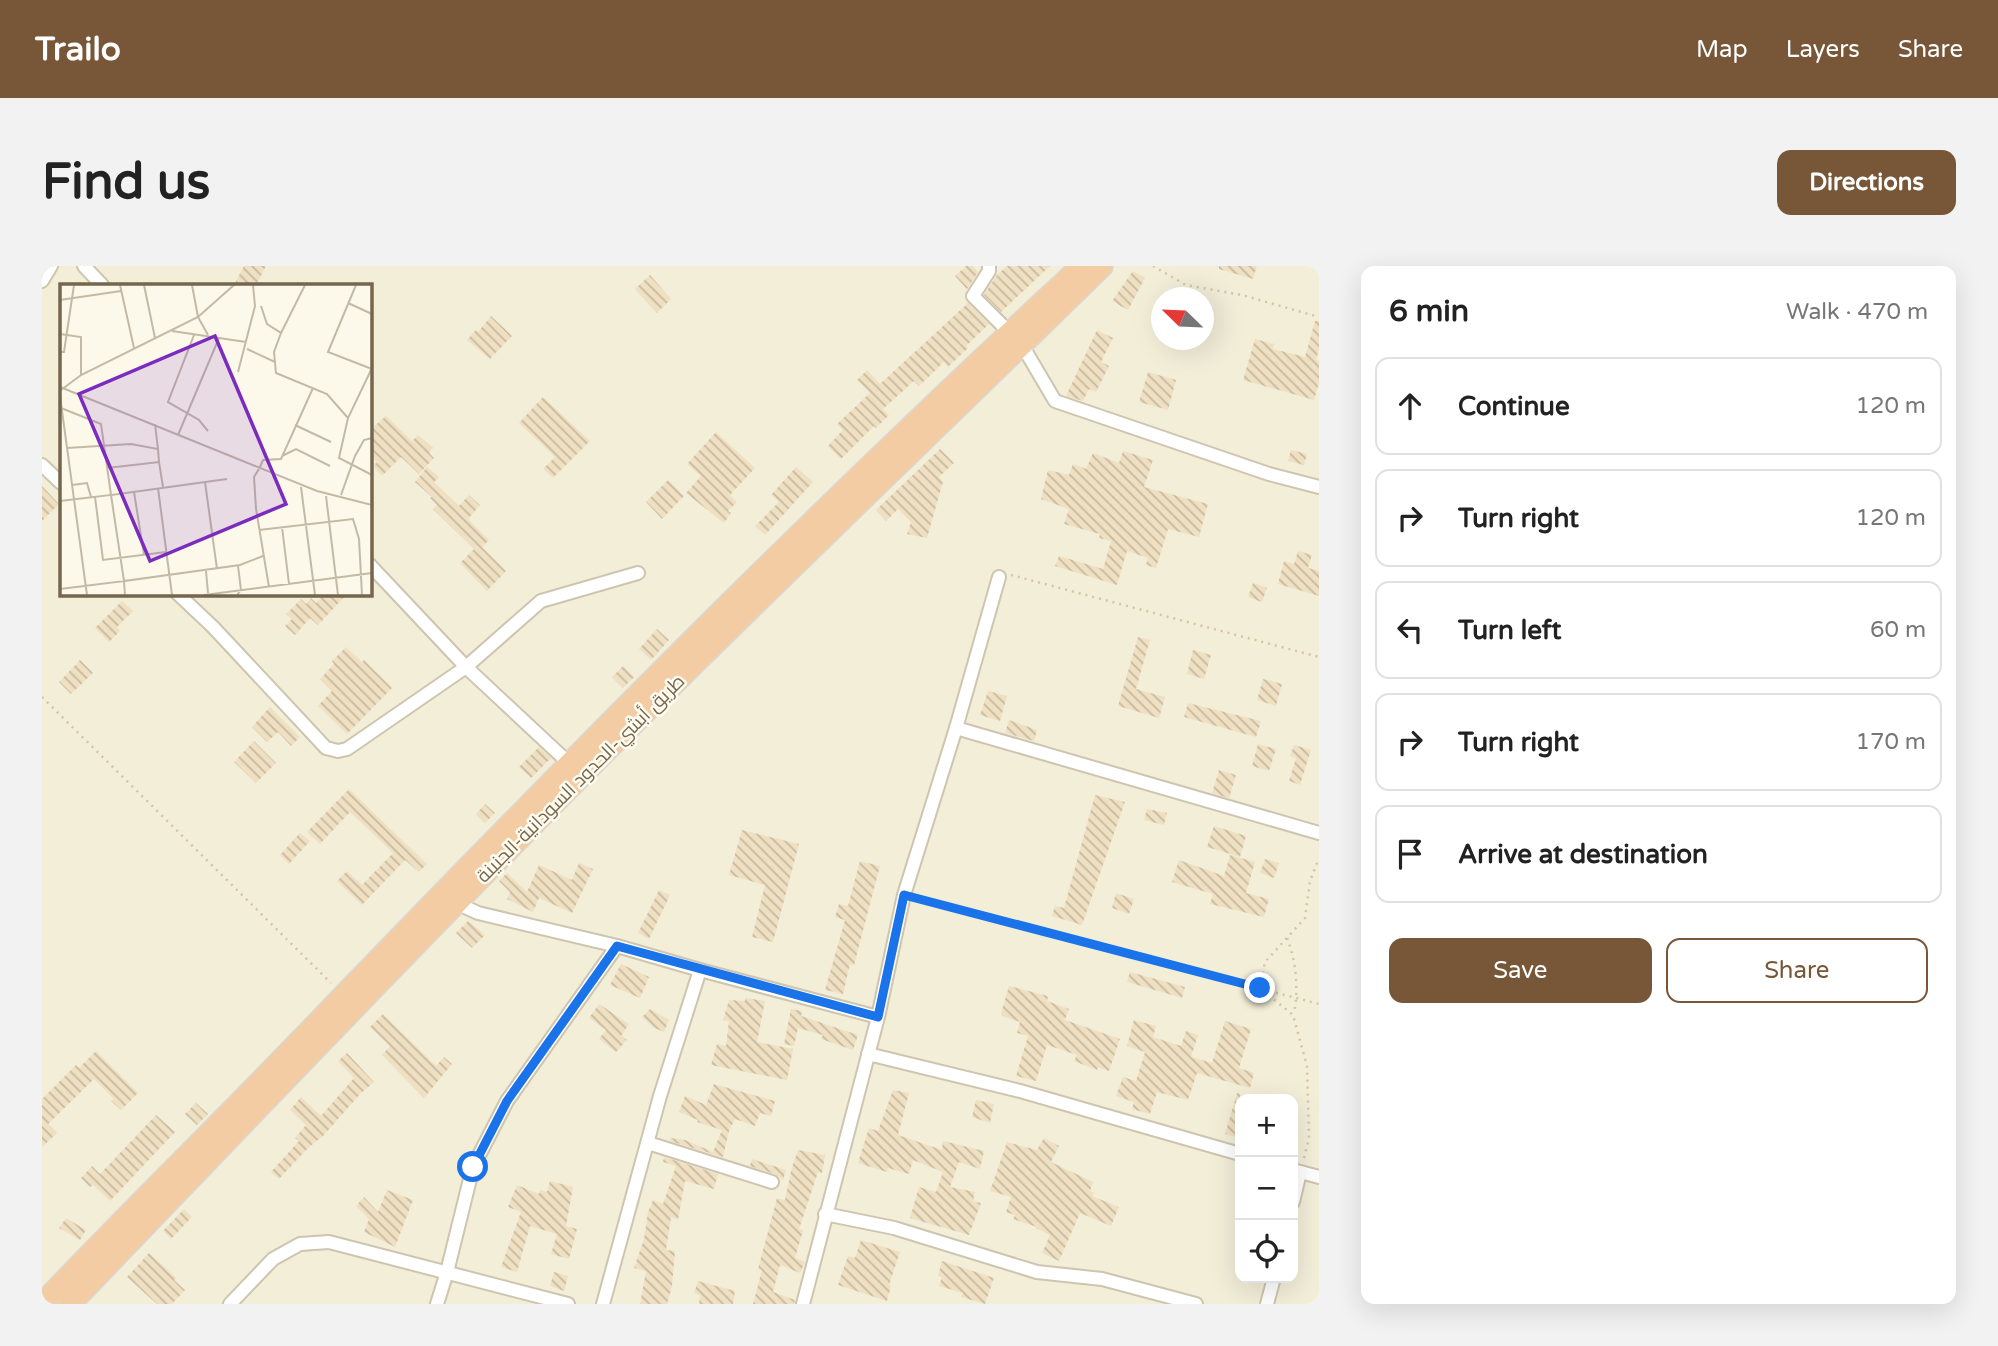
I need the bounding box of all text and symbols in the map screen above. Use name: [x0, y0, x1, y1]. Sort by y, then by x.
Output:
text: Trailo: [35, 30, 121, 69]
text: Map: [1696, 35, 1748, 64]
text: Layers: [1786, 35, 1860, 64]
text: Share: [1898, 35, 1963, 64]
button: Directions: [1777, 150, 1956, 215]
text: Find us: [42, 153, 210, 212]
inset map: [60, 284, 371, 595]
north arrow: [1151, 287, 1214, 350]
text: 6 min: [1389, 293, 1469, 330]
text: Walk · 470 m: [1786, 298, 1928, 326]
icon: ahead: [1391, 387, 1429, 425]
text: Continue: [1458, 391, 1570, 422]
text: 120 m: [1856, 392, 1926, 420]
icon: right: [1391, 499, 1429, 537]
text: Turn right: [1458, 503, 1579, 534]
text: 120 m: [1856, 504, 1926, 532]
icon: left: [1391, 611, 1429, 649]
text: Turn left: [1458, 615, 1561, 646]
text: 60 m: [1870, 616, 1926, 644]
street label: طريق أبشي-الحدود السودانية-الجنينة: [471, 669, 691, 889]
icon: right: [1391, 723, 1429, 761]
text: Turn right: [1458, 727, 1579, 758]
text: 170 m: [1856, 728, 1926, 756]
icon: arrive: [1391, 835, 1429, 873]
text: Arrive at destination: [1458, 839, 1708, 870]
button: Save: [1389, 938, 1652, 1003]
button: Share: [1666, 938, 1928, 1003]
route end: [1244, 972, 1275, 1003]
map controls: [1235, 1094, 1298, 1283]
button: +: [1235, 1094, 1298, 1157]
route start: [457, 1151, 488, 1182]
button: −: [1235, 1157, 1298, 1220]
button: locate: [1235, 1220, 1298, 1283]

